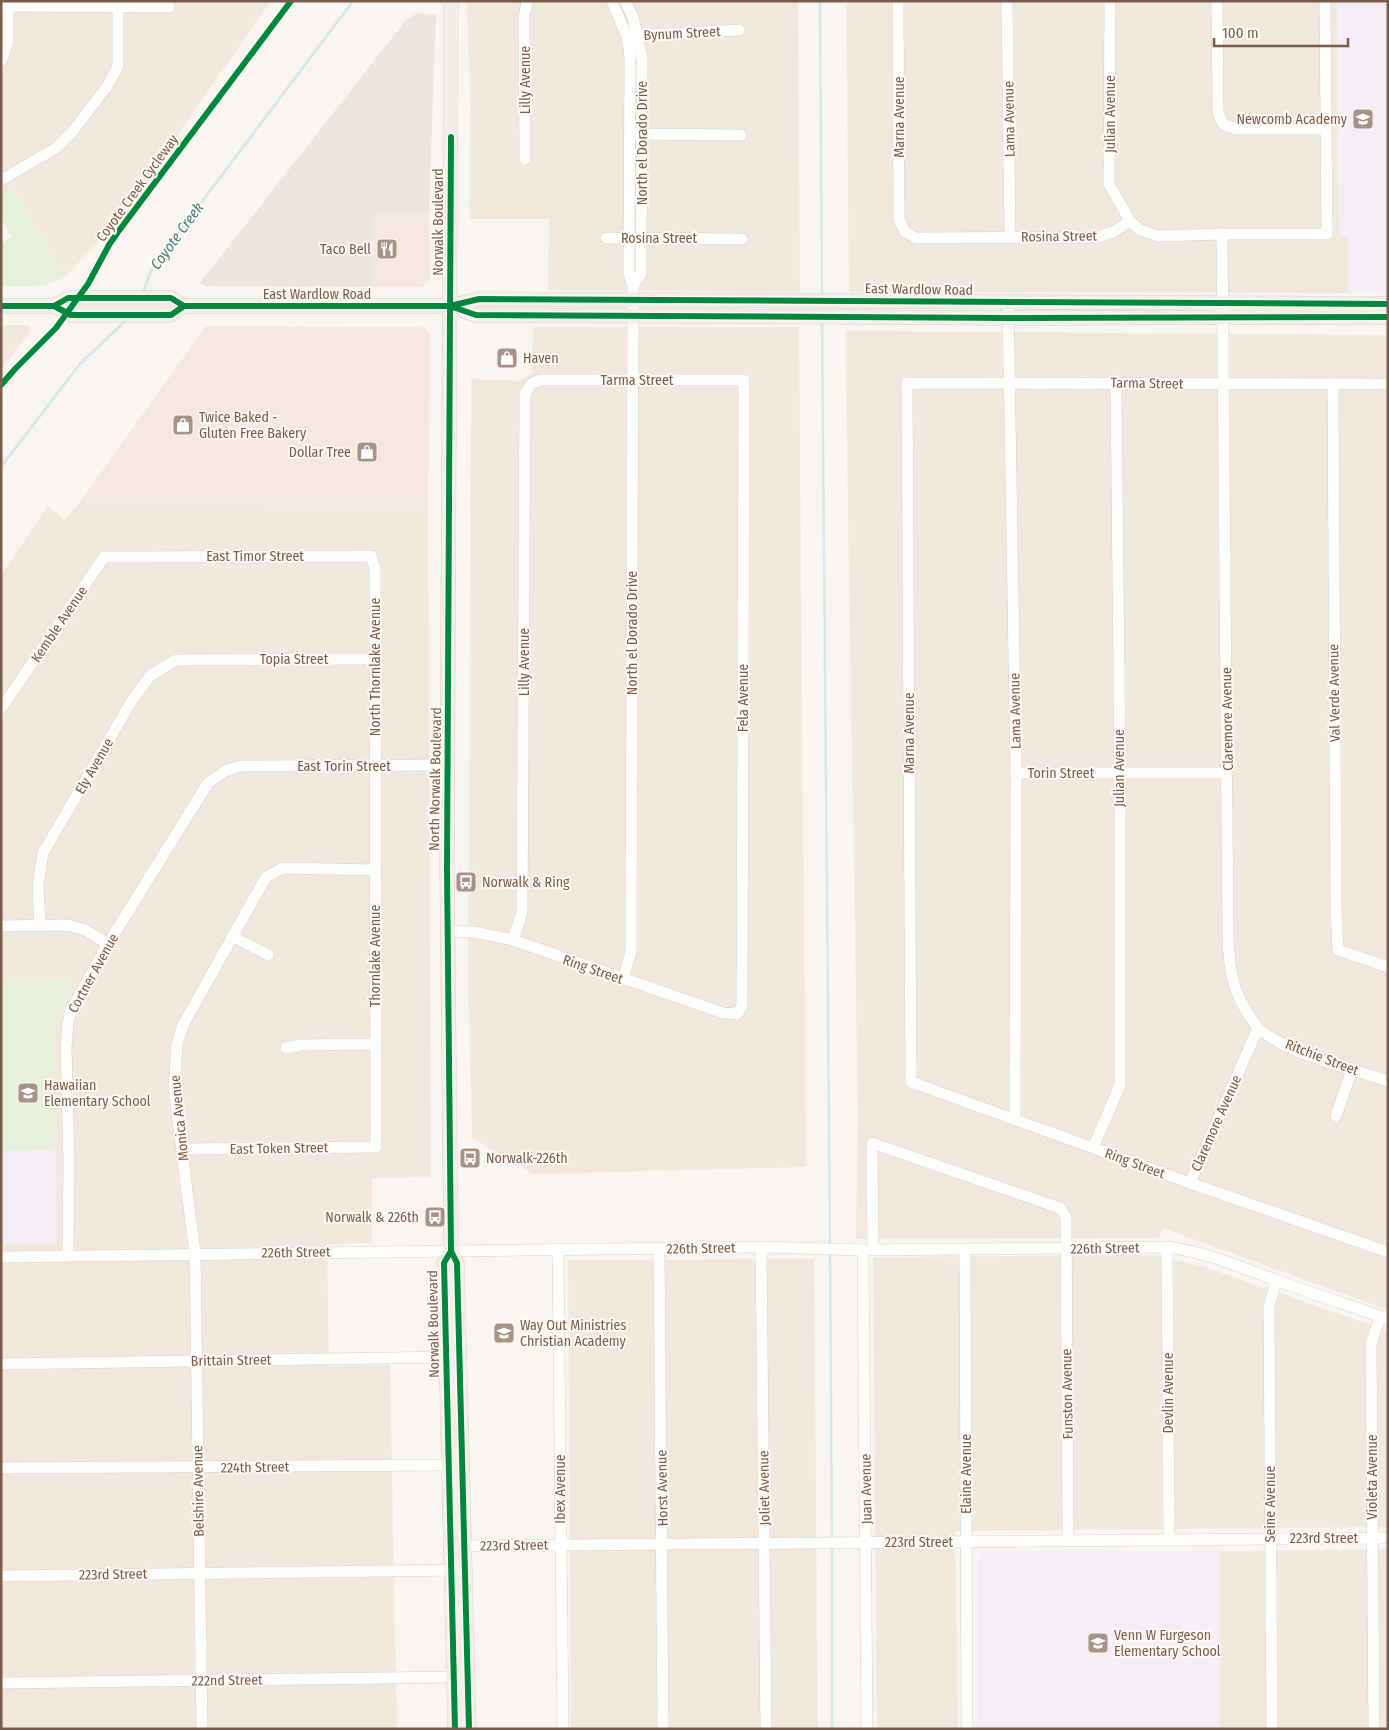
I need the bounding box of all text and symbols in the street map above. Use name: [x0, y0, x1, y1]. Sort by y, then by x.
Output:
scale bar: [1214, 15, 1348, 47]
street label: Bynum Street: [643, 23, 721, 44]
text: 100 m: [1222, 24, 1259, 42]
street label: Lilly Avenue: [517, 46, 534, 114]
street label: Julian Avenue: [1102, 75, 1119, 153]
street label: Marna Avenue: [891, 76, 908, 158]
street label: North el Dorado Drive: [634, 81, 651, 205]
street label: Lama Avenue: [1000, 81, 1019, 157]
school or university icon: Newcomb Academy: [1351, 107, 1375, 131]
place label: Newcomb Academy: [1236, 111, 1348, 128]
street label: Coyote Creek Cycleway: [92, 131, 182, 245]
street label: Norwalk Boulevard: [430, 168, 447, 276]
water label: Coyote Creek: [147, 199, 207, 273]
street label: Rosina Street: [1021, 227, 1098, 246]
street label: Rosina Street: [621, 230, 698, 247]
restaurant icon: Taco Bell: [375, 237, 399, 261]
place label: Taco Bell: [320, 241, 371, 258]
street label: East Wardlow Road: [865, 280, 973, 299]
street label: East Wardlow Road: [263, 286, 371, 303]
shop icon: Haven: [495, 346, 519, 370]
place label: Haven: [523, 350, 559, 367]
street label: Tarma Street: [601, 372, 674, 389]
street label: Tarma Street: [1110, 374, 1184, 393]
place label: Twice Baked - Gluten Free Bakery: [199, 409, 307, 442]
shop icon: Twice Baked - Gluten Free Bakery: [171, 413, 195, 437]
shop icon: Dollar Tree: [355, 440, 379, 464]
place label: Dollar Tree: [289, 444, 351, 461]
street label: East Timor Street: [206, 548, 304, 565]
street label: North el Dorado Drive: [624, 571, 641, 695]
street label: Kemble Avenue: [28, 583, 91, 666]
street label: North Thornlake Avenue: [367, 598, 384, 736]
street label: Lilly Avenue: [516, 628, 533, 696]
street label: Val Verde Avenue: [1325, 644, 1344, 742]
street label: Topia Street: [260, 651, 329, 668]
street label: Fela Avenue: [735, 664, 752, 732]
street label: Claremore Avenue: [1218, 667, 1237, 771]
street label: Lama Avenue: [1006, 673, 1025, 749]
street label: Marna Avenue: [901, 692, 918, 774]
street label: North Norwalk Boulevard: [426, 707, 445, 851]
street label: Julian Avenue: [1111, 729, 1128, 807]
street label: Ely Avenue: [72, 735, 117, 797]
street label: East Torin Street: [297, 758, 391, 775]
street label: Torin Street: [1028, 765, 1095, 782]
bus stop icon: Norwalk & Ring: [454, 870, 478, 894]
place label: Norwalk & Ring: [482, 874, 570, 891]
street label: Thornlake Avenue: [367, 905, 384, 1007]
street label: Cortner Avenue: [65, 930, 122, 1016]
street label: Ring Street: [560, 951, 626, 988]
street label: Ritchie Street: [1283, 1036, 1361, 1079]
street label: Claremore Avenue: [1188, 1072, 1245, 1174]
street label: Monica Avenue: [167, 1074, 192, 1162]
place label: Hawaiian Elementary School: [44, 1077, 151, 1110]
school or university icon: Hawaiian Elementary School: [16, 1081, 40, 1105]
street label: East Token Street: [230, 1139, 329, 1158]
street label: Ring Street: [1102, 1145, 1168, 1182]
bus stop icon: Norwalk-226th: [458, 1146, 482, 1170]
place label: Norwalk-226th: [486, 1150, 568, 1167]
bus stop icon: Norwalk & 226th: [423, 1205, 447, 1229]
place label: Norwalk & 226th: [325, 1209, 419, 1226]
street label: 226th Street: [666, 1239, 736, 1258]
street label: 226th Street: [1070, 1239, 1140, 1258]
street label: 226th Street: [261, 1243, 331, 1262]
street label: Norwalk Boulevard: [424, 1270, 443, 1378]
place label: Way Out Ministries Christian Academy: [520, 1317, 627, 1350]
school or university icon: Way Out Ministries Christian Academy: [492, 1321, 516, 1345]
street label: Funston Avenue: [1058, 1348, 1077, 1440]
street label: Brittain Street: [191, 1351, 272, 1370]
street label: Devlin Avenue: [1160, 1352, 1177, 1434]
street label: Elaine Avenue: [958, 1434, 975, 1514]
street label: Violeta Avenue: [1364, 1434, 1381, 1520]
street label: Belshire Avenue: [189, 1445, 208, 1537]
street label: Horst Avenue: [653, 1450, 672, 1526]
street label: Joliet Avenue: [755, 1450, 774, 1526]
street label: Juan Avenue: [857, 1453, 876, 1525]
street label: Ibex Avenue: [552, 1454, 569, 1524]
street label: 224th Street: [221, 1458, 290, 1477]
street label: Seine Avenue: [1262, 1465, 1279, 1543]
street label: 223rd Street: [1290, 1530, 1359, 1547]
street label: 223rd Street: [885, 1534, 954, 1551]
street label: 223rd Street: [480, 1536, 549, 1555]
street label: 223rd Street: [79, 1565, 148, 1584]
place label: Venn W Furgeson Elementary School: [1114, 1627, 1221, 1660]
school or university icon: Venn W Furgeson Elementary School: [1086, 1631, 1110, 1655]
street label: 222nd Street: [191, 1671, 263, 1690]

